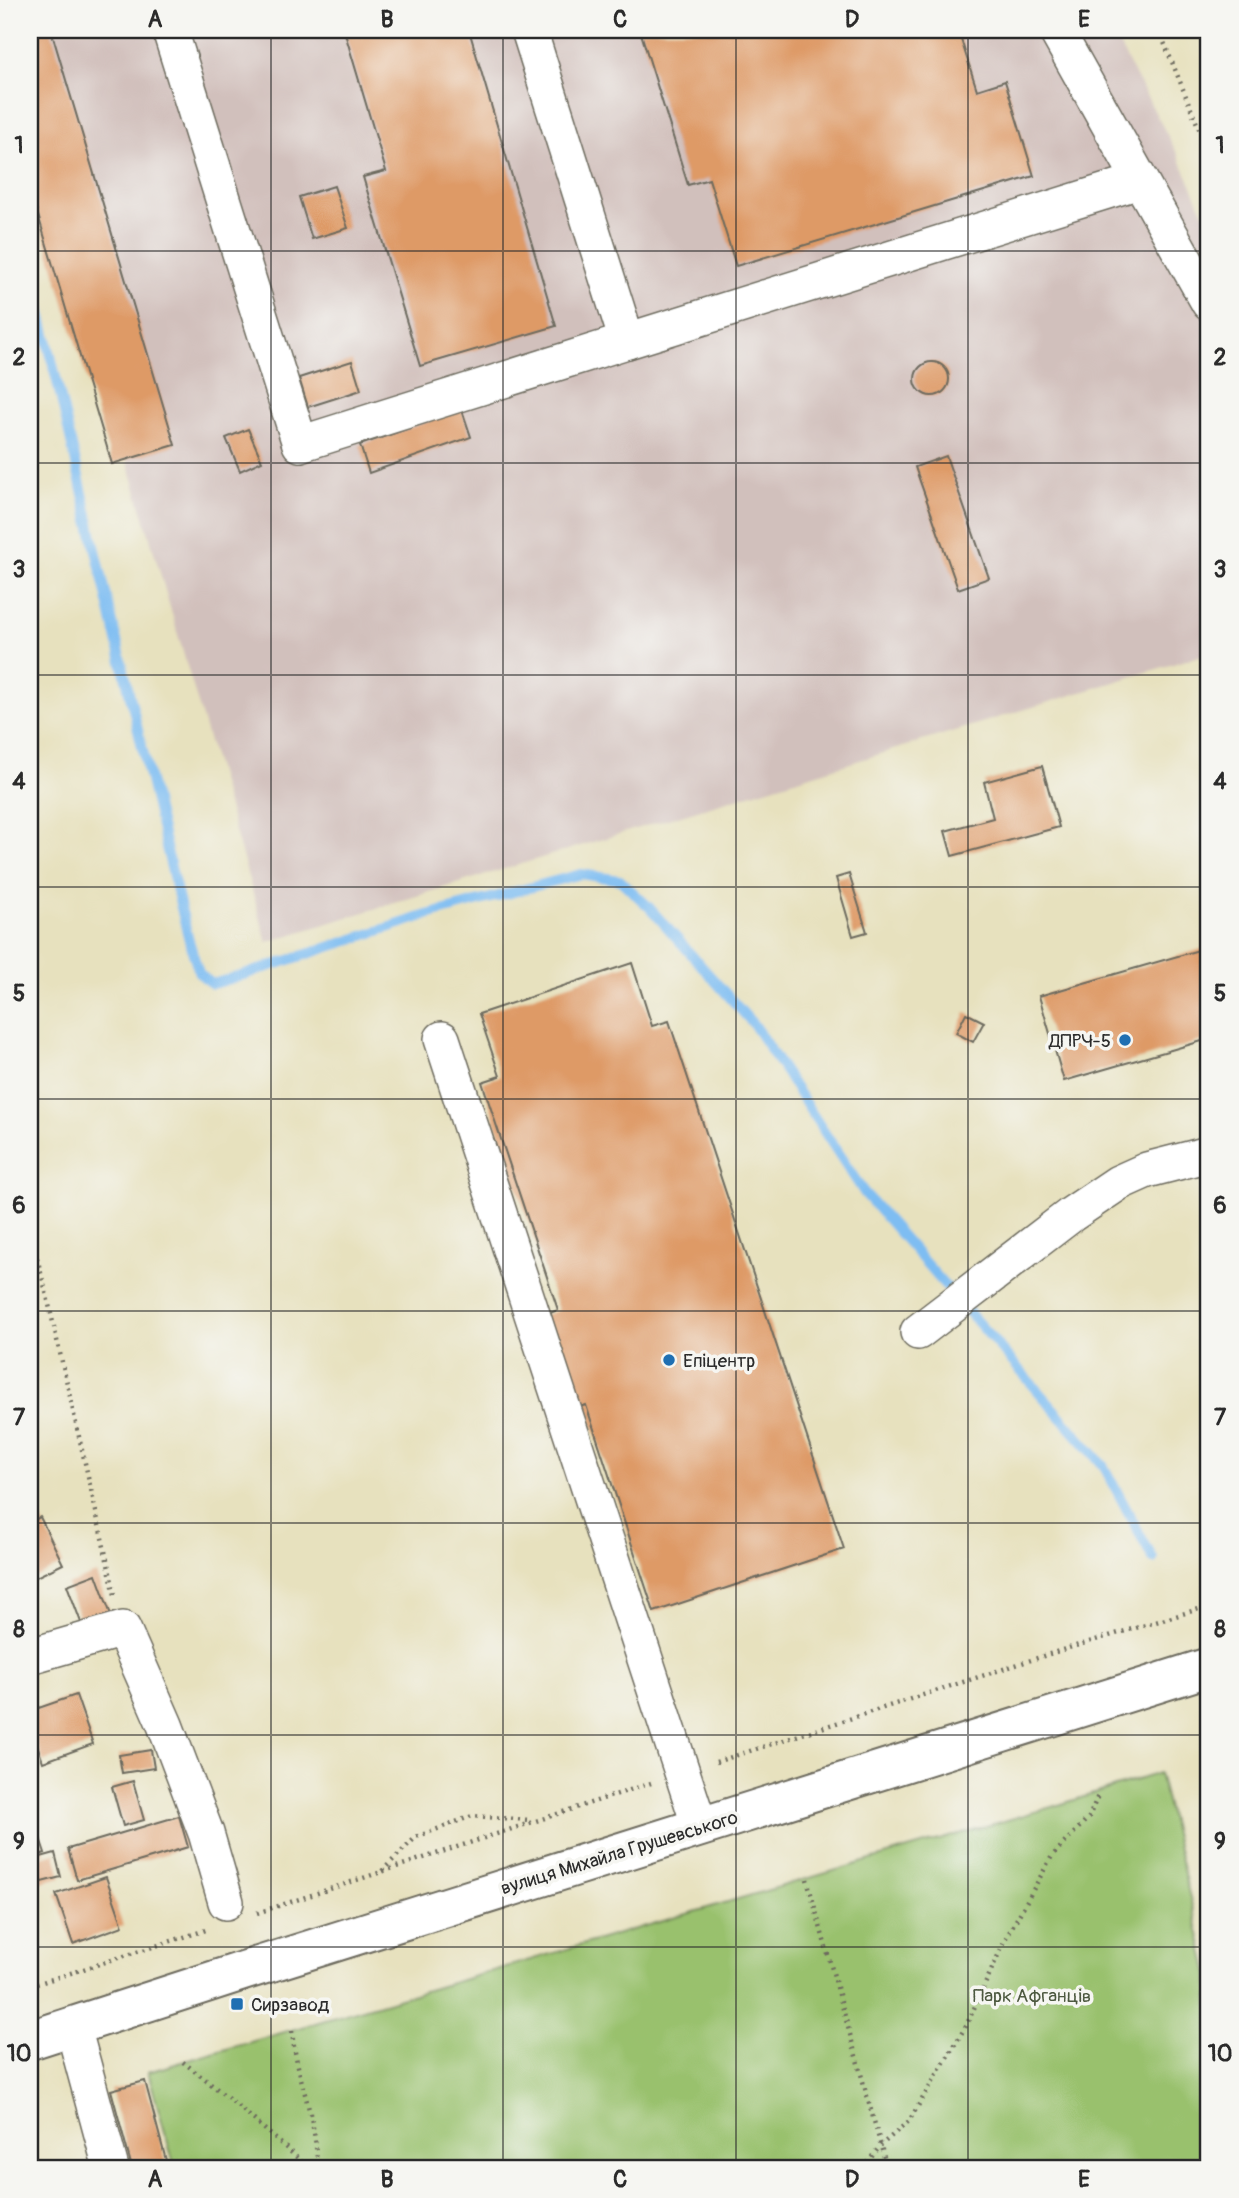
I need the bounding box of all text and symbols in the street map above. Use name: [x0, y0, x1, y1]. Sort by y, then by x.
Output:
text: A: [148, 5, 163, 34]
text: B: [380, 5, 394, 34]
text: C: [613, 5, 627, 34]
text: D: [845, 5, 859, 34]
text: E: [1078, 5, 1090, 34]
text: 1: [15, 131, 24, 160]
text: 1: [1216, 131, 1225, 160]
text: 2: [13, 343, 26, 372]
text: 2: [1214, 343, 1227, 372]
text: 3: [13, 555, 25, 584]
text: 3: [1214, 555, 1226, 584]
text: 4: [12, 767, 26, 796]
text: 4: [1213, 767, 1227, 796]
text: 5: [13, 979, 25, 1008]
text: 5: [1214, 979, 1226, 1008]
place label: ДПРЧ-5: [1048, 1029, 1111, 1053]
marker: ДПРЧ-5: [1117, 1032, 1133, 1048]
text: 6: [12, 1191, 26, 1220]
text: 6: [1213, 1191, 1227, 1220]
place label: Епіцентр: [683, 1349, 755, 1373]
marker: Епіцентр: [661, 1352, 677, 1368]
text: 7: [13, 1403, 26, 1432]
text: 7: [1214, 1403, 1227, 1432]
text: 8: [13, 1615, 25, 1644]
text: 8: [1214, 1615, 1226, 1644]
street label: вулиця Михайла Грушевського: [498, 1805, 741, 1901]
text: 9: [13, 1827, 25, 1856]
text: 9: [1214, 1827, 1226, 1856]
park label: Парк Афганців: [973, 1984, 1091, 2008]
place label: Сирзавод: [251, 1993, 330, 2017]
marker: Сирзавод: [229, 1996, 245, 2012]
text: 10: [7, 2039, 31, 2068]
text: 10: [1208, 2039, 1232, 2068]
text: A: [148, 2165, 163, 2194]
text: B: [380, 2165, 394, 2194]
text: C: [613, 2165, 627, 2194]
text: D: [845, 2165, 859, 2194]
text: E: [1078, 2165, 1090, 2194]

